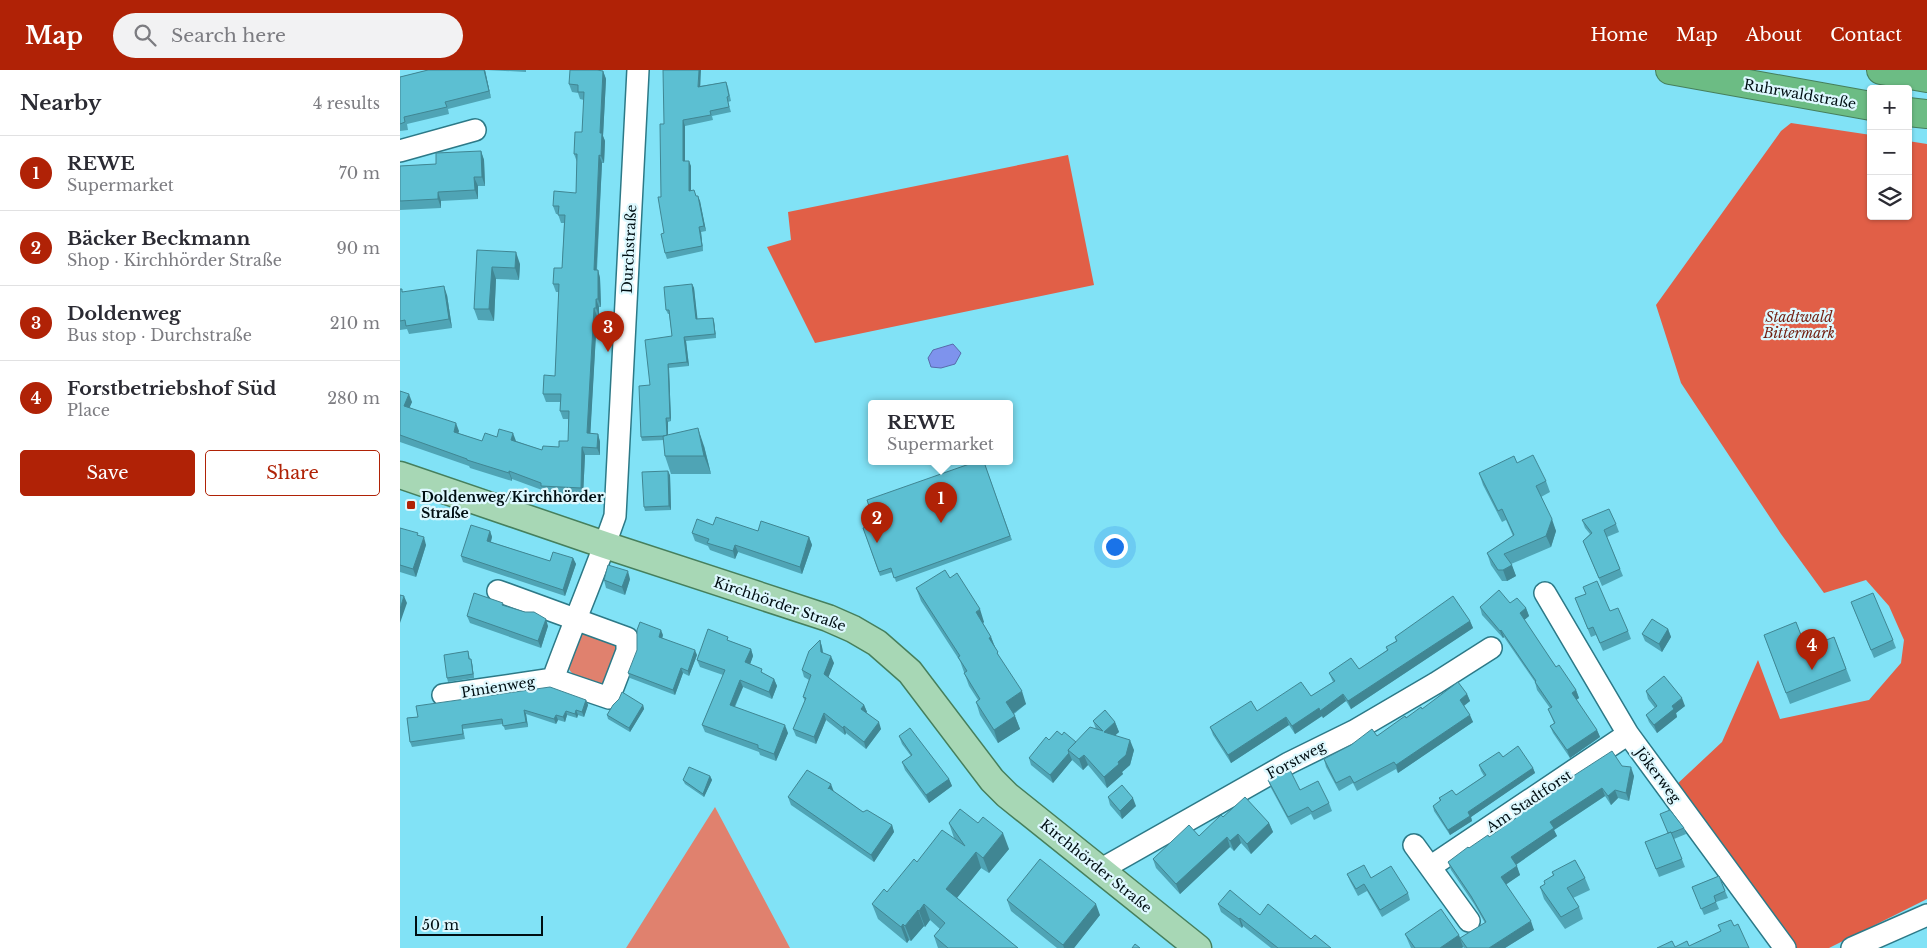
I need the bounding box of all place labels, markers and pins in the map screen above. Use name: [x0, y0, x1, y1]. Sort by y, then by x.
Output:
pin: 3: [592, 311, 624, 352]
pin: 1: [925, 482, 957, 523]
place label: Doldenweg/Kirchhörder Straße: [421, 488, 604, 522]
marker: Doldenweg/Kirchhörder Straße: [405, 499, 417, 511]
pin: 2: [861, 502, 893, 543]
pin: 4: [1796, 629, 1828, 670]

